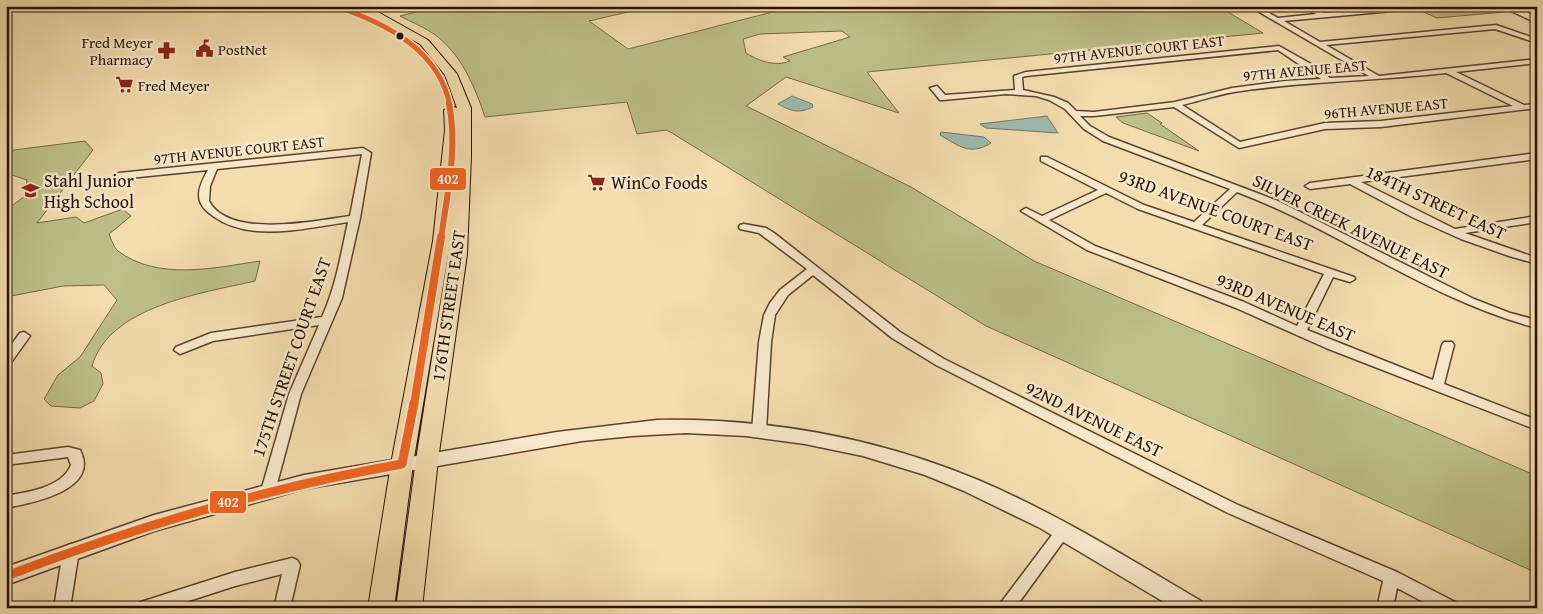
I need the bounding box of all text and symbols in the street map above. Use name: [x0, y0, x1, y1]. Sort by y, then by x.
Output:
street label: 97TH AVENUE COURT EAST: [1053, 30, 1226, 68]
unlabelled marker: [395, 31, 405, 41]
place label: Fred Meyer Pharmacy: [82, 32, 154, 70]
public building icon: PostNet: [194, 39, 214, 59]
place label: PostNet: [218, 39, 268, 60]
pharmacy icon: Fred Meyer Pharmacy: [157, 41, 177, 61]
street label: 97TH AVENUE EAST: [1242, 54, 1368, 86]
supermarket icon: Fred Meyer: [114, 75, 134, 95]
place label: Fred Meyer: [138, 75, 209, 96]
street label: 96TH AVENUE EAST: [1323, 92, 1449, 124]
street label: 97TH AVENUE COURT EAST: [153, 131, 326, 169]
street label: 184TH STREET EAST: [1361, 158, 1511, 246]
street label: 93RD AVENUE COURT EAST: [1115, 162, 1317, 258]
place label: Stahl Junior High School: [44, 167, 135, 215]
line badge: 402: [429, 167, 467, 191]
street label: SILVER CREEK AVENUE EAST: [1248, 167, 1454, 285]
text: 402: [437, 169, 459, 189]
place label: WinCo Foods: [611, 169, 708, 196]
supermarket icon: WinCo Foods: [587, 172, 607, 192]
school or university icon: Stahl Junior High School: [20, 180, 40, 200]
street label: 176TH STREET EAST: [424, 229, 472, 383]
street label: 175TH STREET COURT EAST: [244, 254, 338, 460]
street label: 93RD AVENUE EAST: [1212, 266, 1360, 348]
street label: 92ND AVENUE EAST: [1021, 374, 1167, 464]
line badge: 402: [209, 490, 247, 514]
text: 402: [217, 492, 239, 512]

